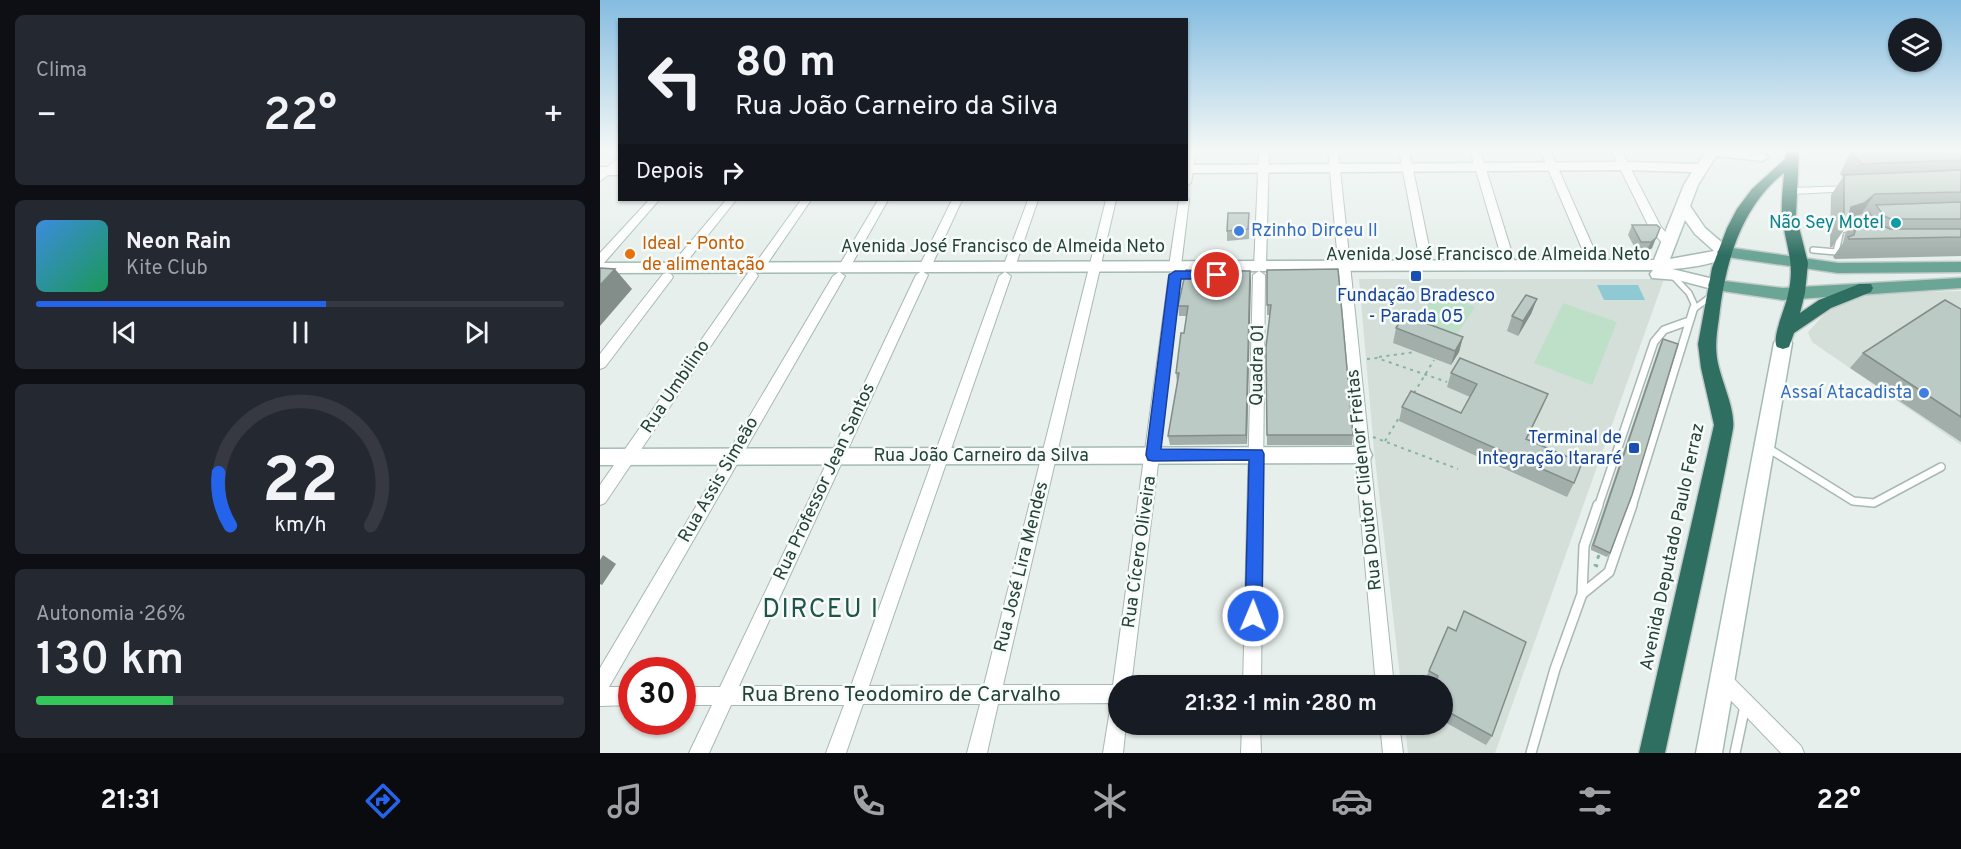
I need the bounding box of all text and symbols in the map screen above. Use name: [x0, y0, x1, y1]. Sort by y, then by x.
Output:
map controls: [1888, 18, 1942, 72]
button: layers: [1888, 18, 1942, 72]
text: 80 m: [735, 38, 836, 91]
icon: left: [636, 42, 714, 120]
text: Clima: [36, 58, 87, 84]
text: 22°: [263, 89, 337, 146]
text: Rua João Carneiro da Silva: [735, 90, 1058, 124]
text: −: [36, 96, 57, 138]
text: +: [543, 96, 564, 138]
icon: right: [716, 156, 749, 189]
text: Depois: [636, 159, 704, 186]
place label: Não Sey Motel: [1769, 212, 1884, 235]
marker: Não Sey Motel: [1889, 216, 1903, 230]
place label: Rzinho Dirceu II: [1251, 220, 1378, 243]
marker: Rzinho Dirceu II: [1232, 224, 1246, 238]
text: Neon Rain: [126, 229, 231, 256]
place label: Ideal - Ponto de alimentação: [642, 233, 765, 277]
street label: Avenida José Francisco de Almeida Neto: [841, 236, 1165, 259]
street label: Avenida José Francisco de Almeida Neto: [1326, 244, 1650, 267]
marker: Ideal - Ponto de alimentação: [623, 247, 637, 261]
pin: [1191, 249, 1242, 300]
text: Kite Club: [126, 256, 208, 282]
icon: arrive: [1200, 258, 1233, 291]
marker: Fundação Bradesco - Parada 05: [1409, 269, 1423, 283]
place label: Fundação Bradesco - Parada 05: [1337, 285, 1495, 329]
icon: previous: [108, 316, 141, 349]
icon: pause: [284, 316, 317, 349]
icon: next: [460, 316, 493, 349]
street label: Quadra 01: [1246, 324, 1270, 406]
street label: Rua Umbilino: [636, 336, 716, 438]
street label: Rua Doutor Clidenor Freitas: [1342, 368, 1388, 592]
street label: Rua Professor Jean Santos: [769, 380, 881, 584]
place label: Assaí Atacadista: [1780, 382, 1912, 405]
marker: Assaí Atacadista: [1917, 386, 1931, 400]
street label: Rua Assis Simeão: [674, 413, 764, 547]
street label: Avenida Deputado Paulo Ferraz: [1636, 421, 1710, 673]
place label: Terminal de Integração Itararé: [1477, 427, 1622, 471]
marker: Terminal de Integração Itararé: [1627, 441, 1641, 455]
text: 22: [262, 445, 338, 524]
street label: Rua João Carneiro da Silva: [873, 445, 1089, 468]
street label: Rua Cícero Oliveira: [1118, 474, 1162, 630]
street label: Rua José Lira Mendes: [990, 479, 1054, 655]
text: km/h: [274, 512, 326, 539]
position arrow: [1221, 584, 1285, 648]
district label: DIRCEU I: [762, 594, 880, 627]
text: Autonomia · 26%: [36, 602, 185, 628]
text: 130 km: [36, 633, 184, 690]
speed limit sign: 30: [618, 657, 696, 735]
street label: Rua Breno Teodomiro de Carvalho: [741, 682, 1061, 709]
text: 21:32 · 1 min · 280 m: [1184, 691, 1377, 718]
icon: directions: [362, 780, 404, 822]
icon: music: [604, 780, 646, 822]
icon: phone: [847, 780, 889, 822]
icon: climate: [1089, 780, 1131, 822]
icon: car: [1331, 780, 1373, 822]
icon: filters: [1574, 780, 1616, 822]
text: 21:31: [100, 784, 161, 818]
text: 22°: [1816, 784, 1861, 818]

